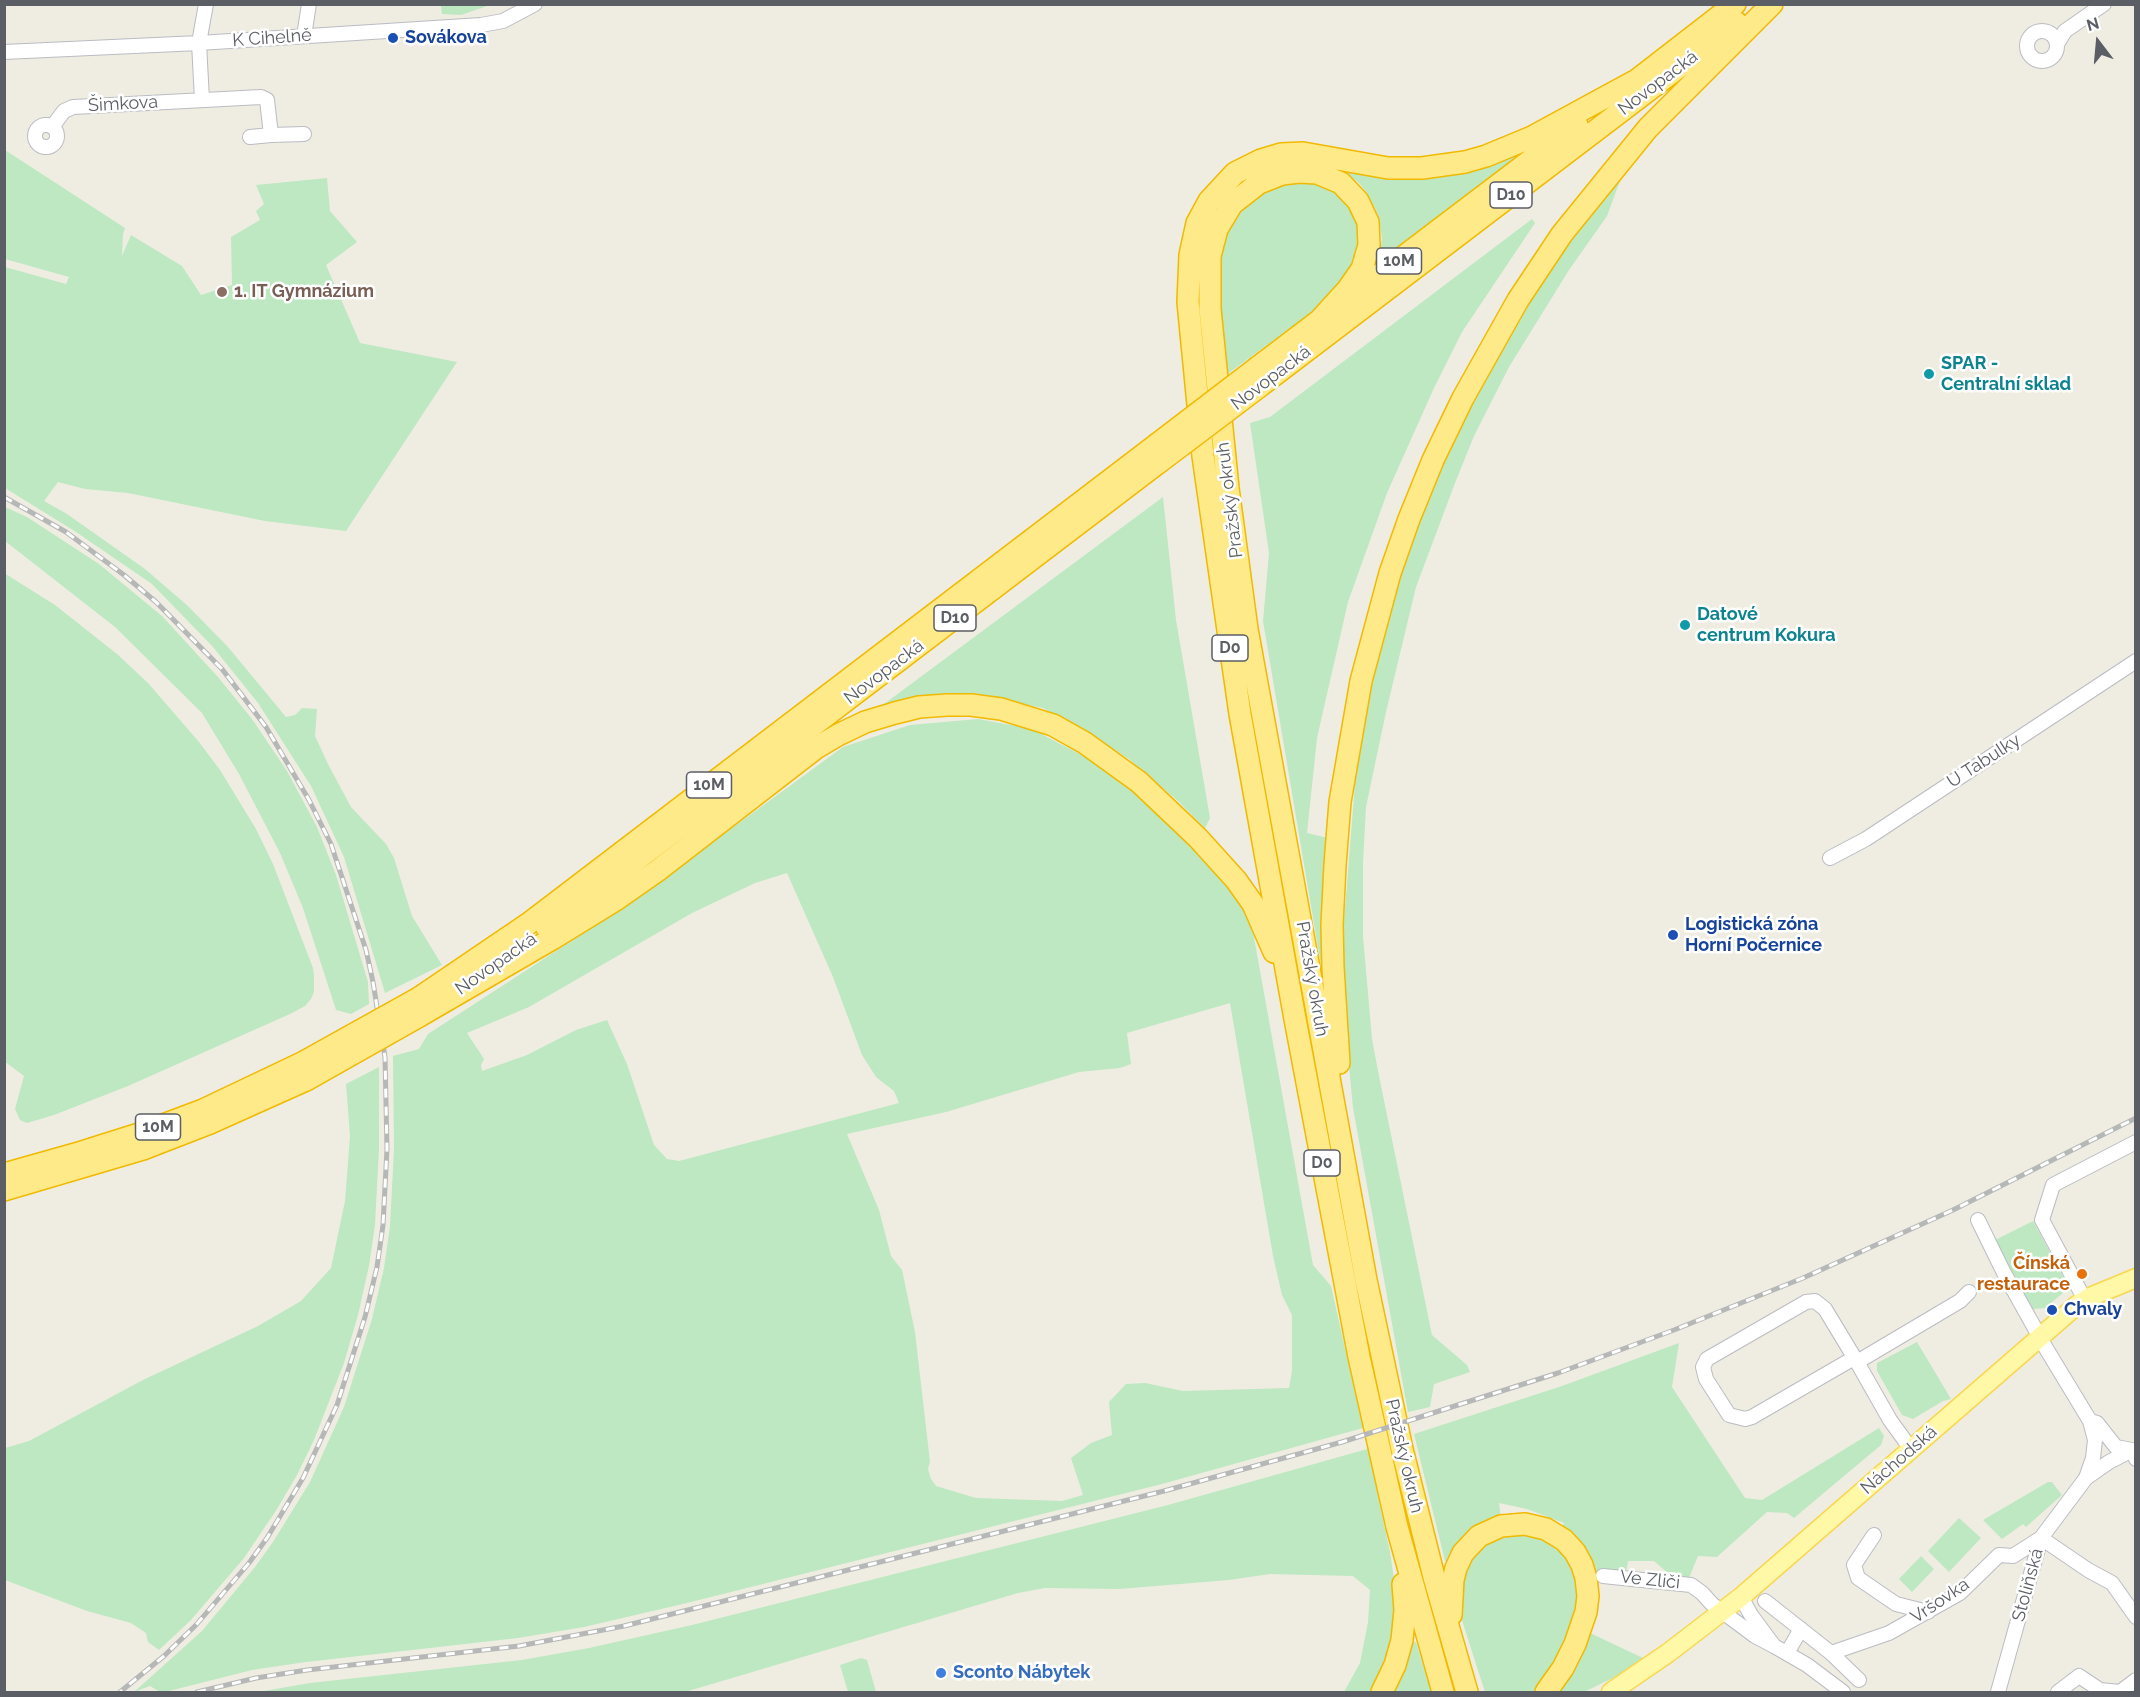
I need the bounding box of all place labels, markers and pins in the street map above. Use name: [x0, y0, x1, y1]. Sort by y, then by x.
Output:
place label: Sovákova: [405, 27, 487, 49]
marker: Sovákova: [386, 31, 400, 45]
place label: 1. IT Gymnázium: [234, 281, 374, 303]
marker: 1. IT Gymnázium: [215, 285, 229, 299]
place label: SPAR - Centralní sklad: [1941, 353, 2071, 395]
marker: SPAR - Centralní sklad: [1922, 367, 1936, 381]
place label: Datové centrum Kokura: [1697, 604, 1835, 646]
marker: Datové centrum Kokura: [1678, 618, 1692, 632]
place label: Logistická zóna Horní Počernice: [1685, 914, 1822, 956]
marker: Logistická zóna Horní Počernice: [1666, 928, 1680, 942]
place label: Čínská restaurace: [1977, 1253, 2070, 1296]
marker: Čínská restaurace: [2075, 1267, 2089, 1281]
place label: Chvaly: [2064, 1299, 2122, 1321]
marker: Chvaly: [2045, 1303, 2059, 1317]
place label: Sconto Nábytek: [953, 1662, 1090, 1684]
marker: Sconto Nábytek: [934, 1666, 948, 1680]

